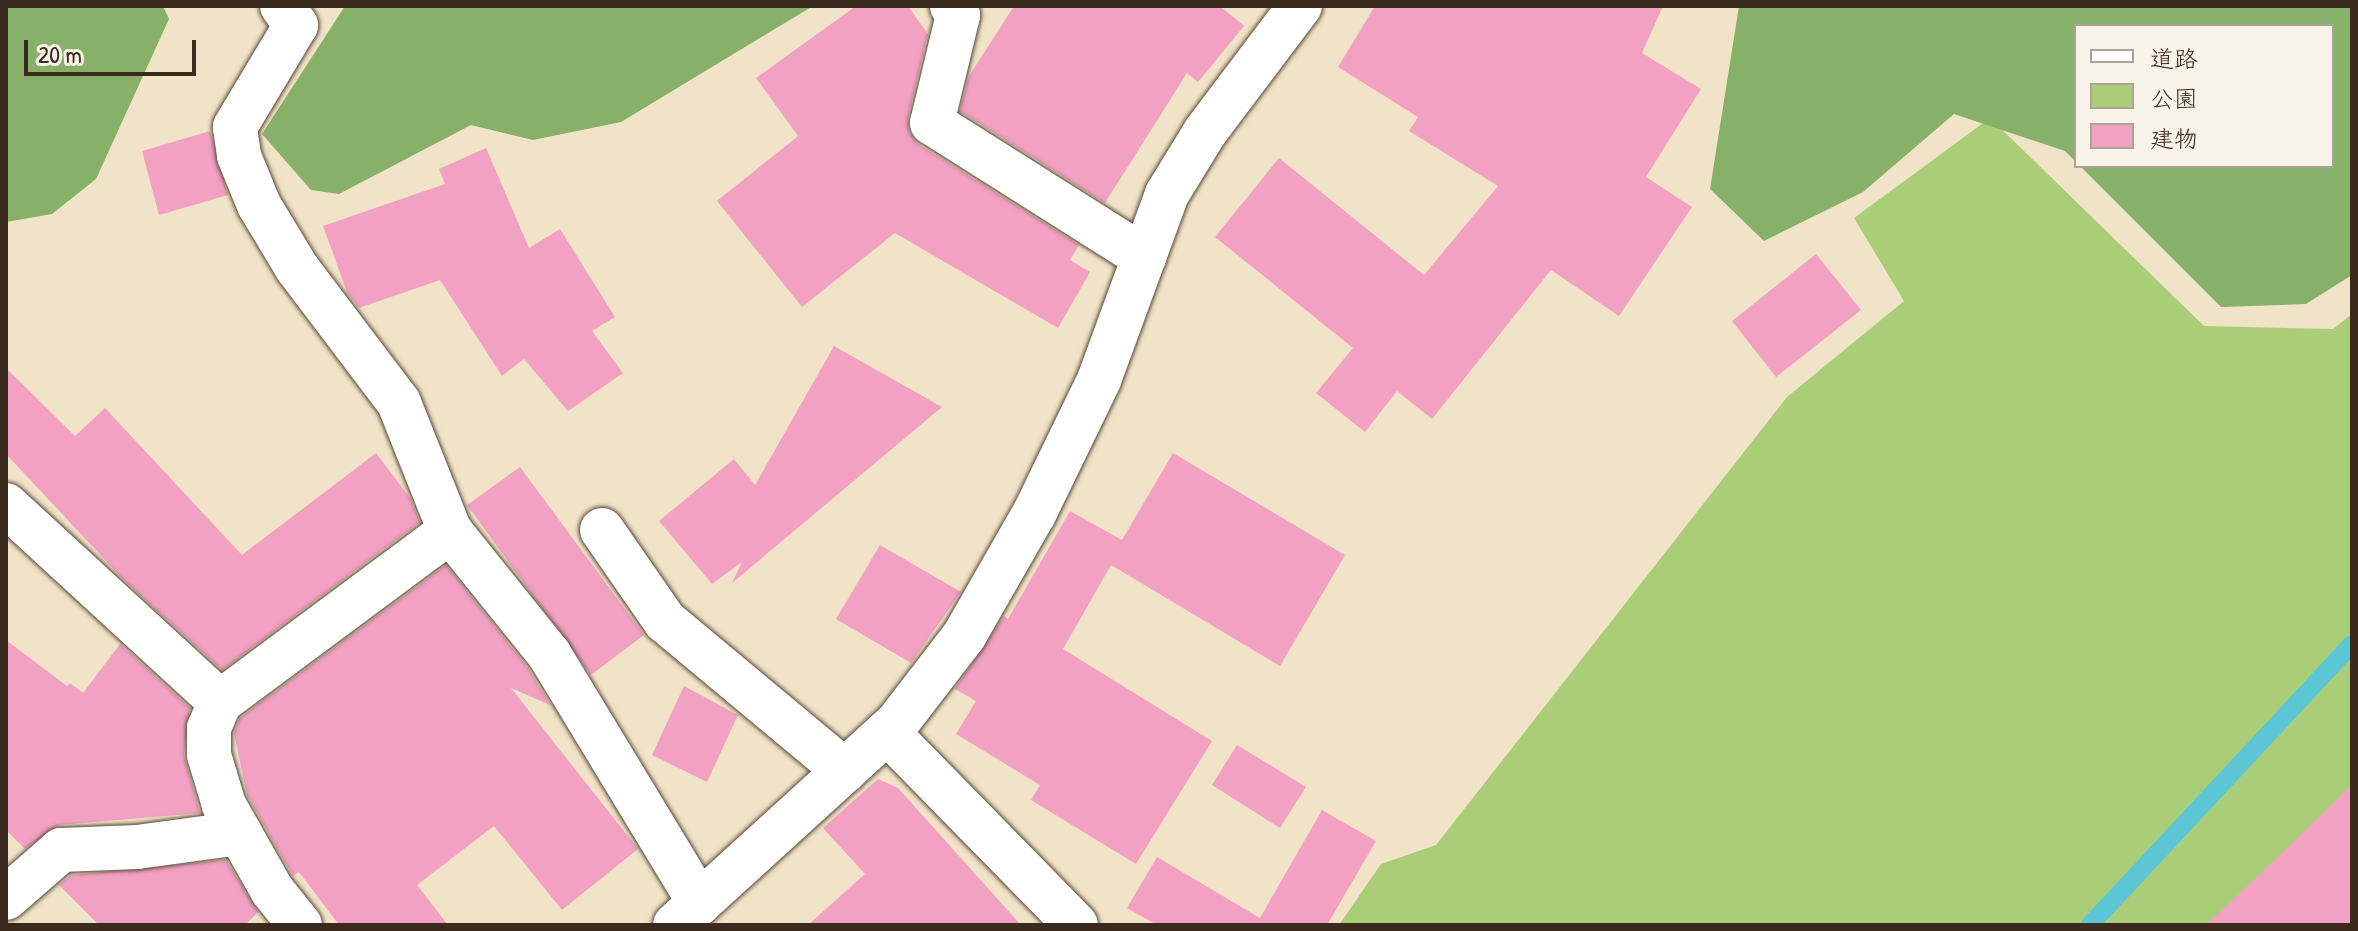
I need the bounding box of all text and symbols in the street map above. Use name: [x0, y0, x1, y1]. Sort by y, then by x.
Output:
scale bar: [28, 24, 200, 74]
legend: [2074, 24, 2334, 168]
text: 20 m: [38, 38, 82, 70]
text: 道路: [2150, 42, 2198, 74]
text: 公園: [2150, 82, 2198, 114]
text: 建物: [2150, 122, 2198, 154]

